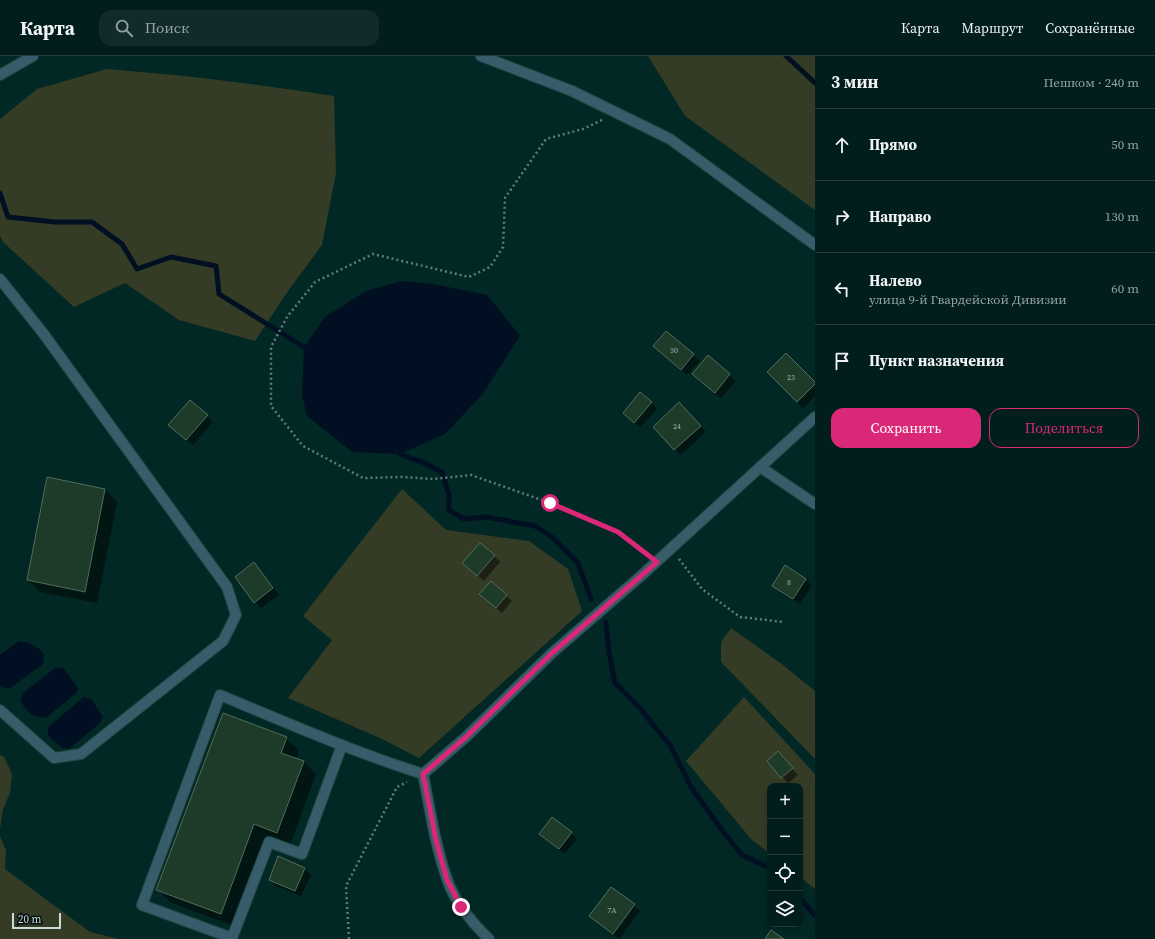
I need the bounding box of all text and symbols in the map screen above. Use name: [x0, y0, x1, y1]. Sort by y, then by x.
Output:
search box: [99, 10, 379, 46]
text: Карта: [20, 15, 75, 41]
icon: search: [113, 17, 135, 39]
text: Поиск: [145, 17, 189, 38]
text: Карта: [901, 18, 940, 38]
text: Маршрут: [962, 18, 1023, 38]
text: Сохранённые: [1045, 18, 1135, 38]
text: 3 мин: [831, 70, 879, 94]
text: Пешком · 240 m: [1044, 74, 1139, 91]
icon: ahead: [831, 134, 853, 156]
text: Прямо: [869, 134, 917, 155]
text: 50 m: [1111, 136, 1139, 153]
icon: right: [831, 206, 853, 228]
text: Направо: [869, 206, 931, 227]
text: 130 m: [1105, 208, 1139, 225]
text: Налево: [869, 270, 922, 291]
icon: left: [831, 278, 853, 300]
text: 60 m: [1111, 280, 1139, 297]
text: улица 9-й Гвардейской Дивизии: [869, 291, 1067, 308]
house number: 30: [670, 345, 678, 356]
icon: arrive: [831, 350, 853, 372]
text: Пункт назначения: [869, 350, 1004, 371]
house number: 23: [787, 372, 795, 383]
button: Сохранить: [831, 408, 981, 448]
button: Поделиться: [989, 408, 1139, 448]
house number: 24: [673, 421, 681, 432]
route start: [541, 494, 559, 512]
house number: 8: [787, 577, 791, 588]
map controls: [767, 783, 803, 927]
button: +: [767, 783, 803, 819]
button: −: [767, 819, 803, 855]
button: locate: [767, 855, 803, 891]
button: layers: [767, 891, 803, 927]
route end: [452, 898, 470, 916]
house number: 7А: [607, 905, 617, 916]
scale bar: [12, 911, 61, 930]
text: 20 m: [18, 912, 41, 927]

